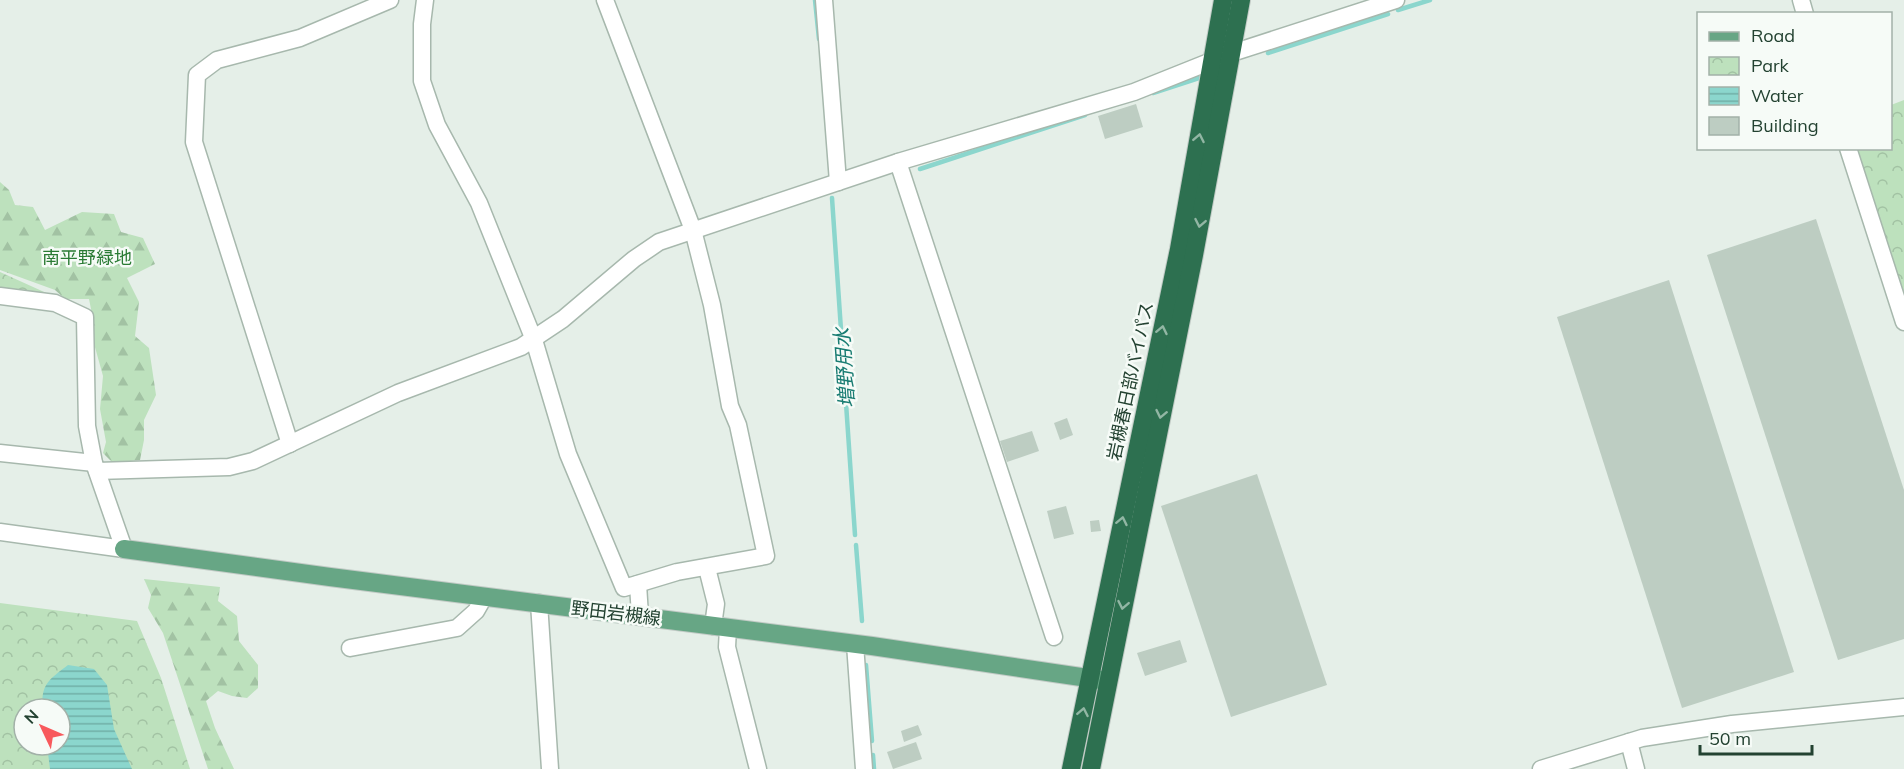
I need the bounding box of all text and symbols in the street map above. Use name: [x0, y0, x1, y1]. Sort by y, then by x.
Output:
legend: [1697, 12, 1892, 150]
text: Road: [1751, 24, 1795, 47]
text: Park: [1751, 54, 1790, 77]
text: Water: [1751, 84, 1804, 107]
text: Building: [1751, 114, 1819, 137]
one-way arrow: [1192, 134, 1205, 144]
one-way arrow: [1194, 218, 1207, 228]
park label: 南平野緑地: [42, 246, 132, 269]
street label: 岩槻春日部バイパス: [1102, 300, 1158, 462]
water label: 増野用水: [829, 325, 859, 409]
one-way arrow: [1155, 325, 1168, 335]
one-way arrow: [1155, 409, 1168, 419]
one-way arrow: [1115, 516, 1128, 526]
street label: 野田岩槻線: [570, 596, 662, 630]
one-way arrow: [1117, 600, 1130, 610]
north arrow: [12, 697, 72, 757]
text: N: [20, 705, 43, 728]
one-way arrow: [1076, 707, 1089, 717]
scale bar: [1700, 718, 1812, 756]
text: 50 m: [1709, 727, 1751, 750]

